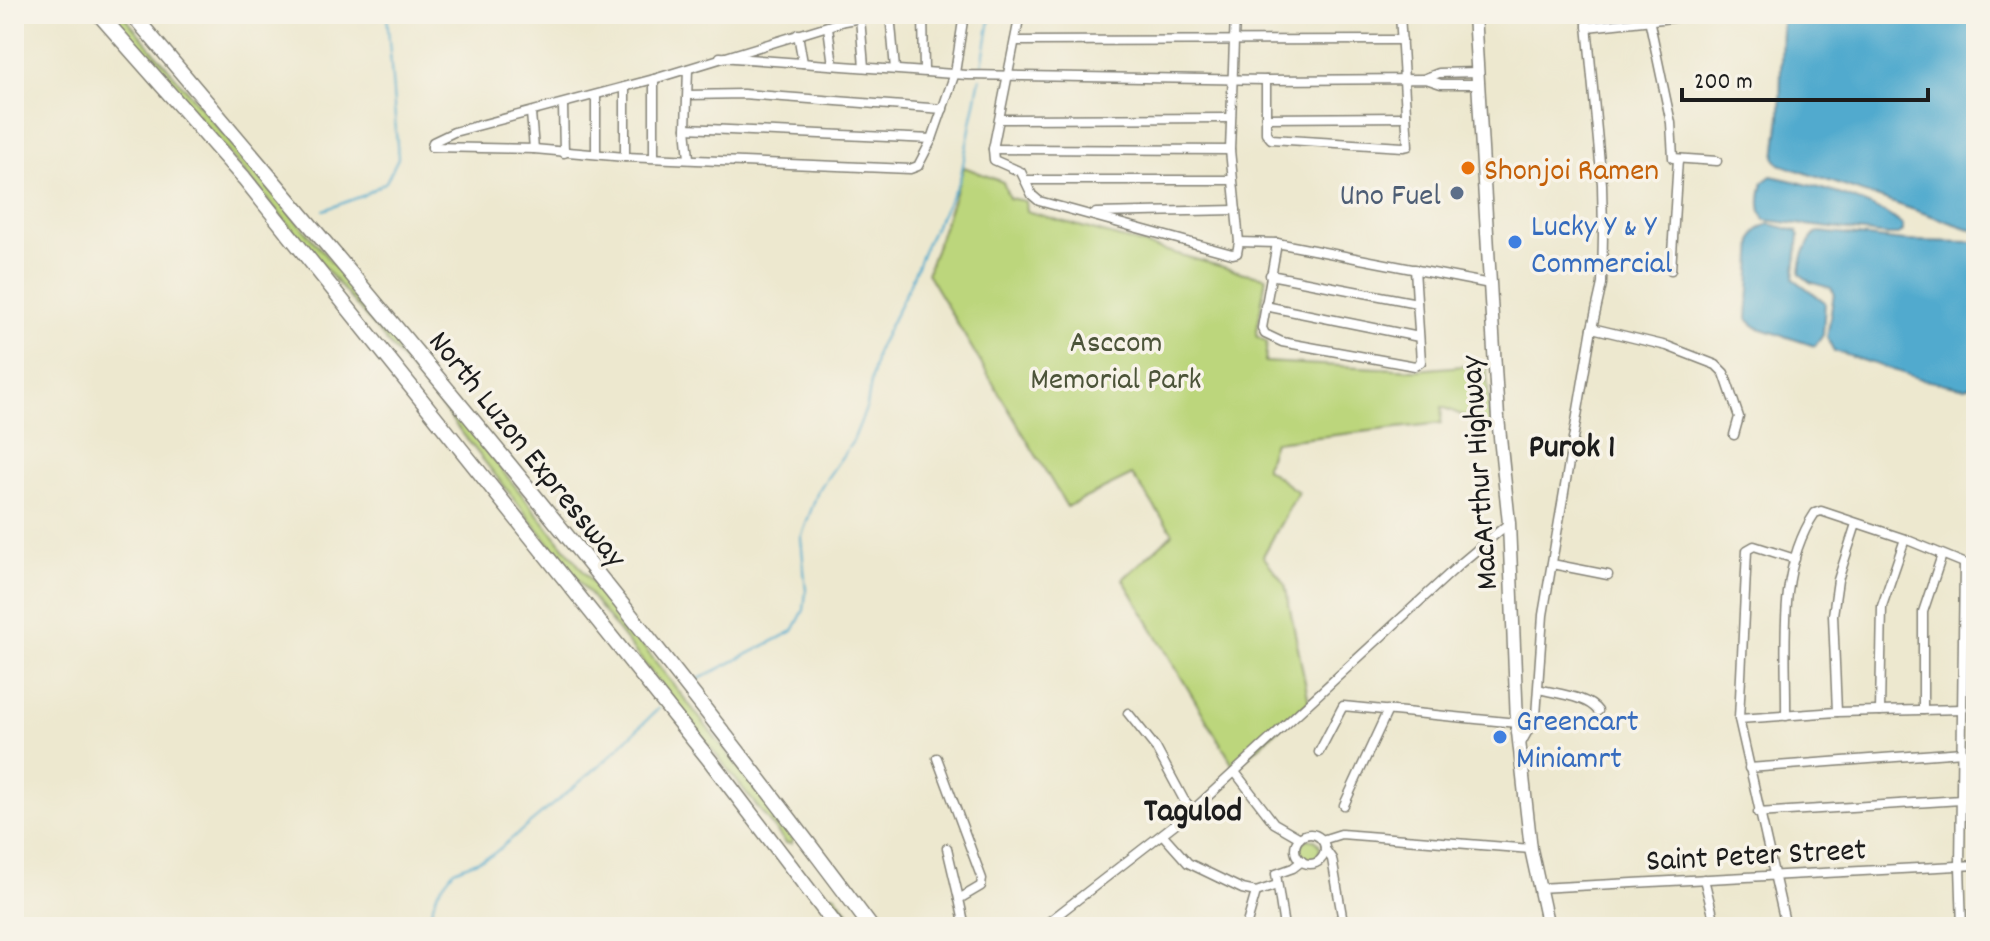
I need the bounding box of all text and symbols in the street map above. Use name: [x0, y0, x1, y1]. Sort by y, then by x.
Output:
scale bar: [1682, 52, 1928, 102]
text: 200 m: [1694, 66, 1753, 100]
place label: Shonjoi Ramen: [1484, 150, 1659, 196]
marker: Shonjoi Ramen: [1459, 159, 1477, 177]
place label: Uno Fuel: [1339, 175, 1441, 221]
marker: Uno Fuel: [1448, 184, 1466, 202]
place label: Lucky Y & Y Commercial: [1531, 206, 1673, 289]
marker: Lucky Y & Y Commercial: [1506, 233, 1524, 251]
park label: Asccom Memorial Park: [1030, 322, 1202, 405]
street label: North Luzon Expressway: [415, 323, 636, 581]
street label: MacArthur Highway: [1451, 353, 1513, 591]
district label: Purok 1: [1528, 425, 1616, 474]
place label: Greencart Miniamrt: [1516, 701, 1639, 784]
marker: Greencart Miniamrt: [1491, 728, 1509, 746]
district label: Tagulod: [1144, 789, 1242, 838]
street label: Saint Peter Street: [1645, 829, 1868, 887]

